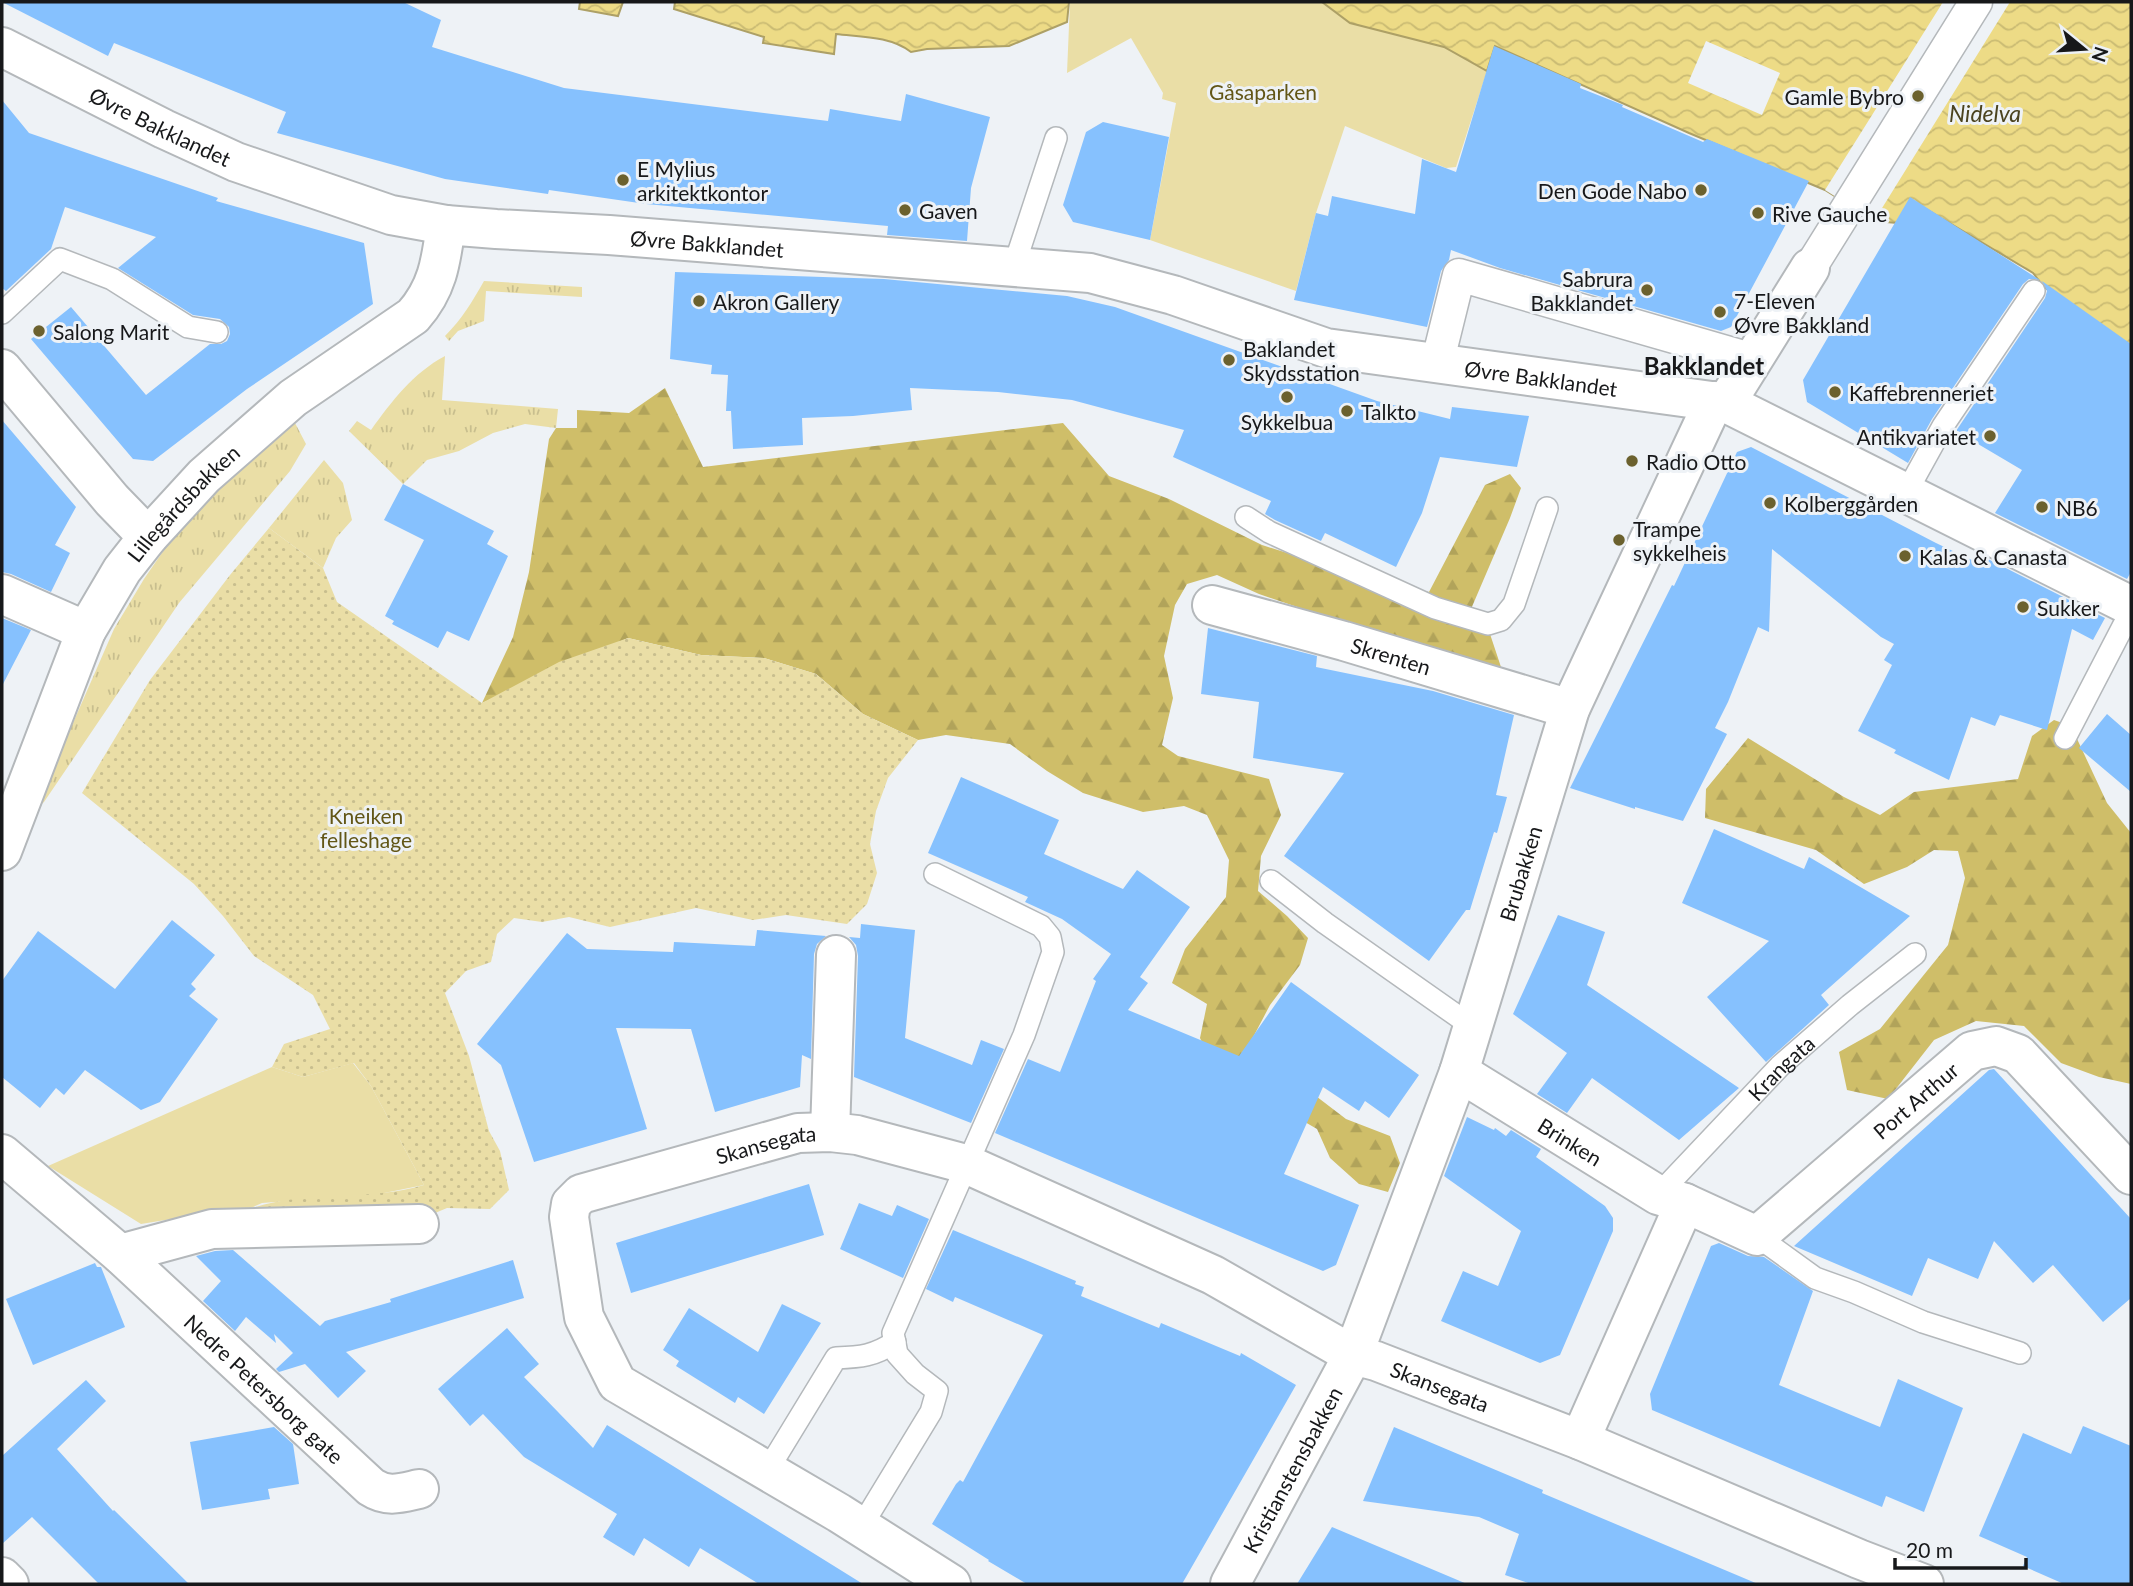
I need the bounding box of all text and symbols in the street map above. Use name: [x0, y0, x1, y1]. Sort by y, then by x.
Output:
north arrow: [2049, 14, 2119, 84]
text: N: [2087, 44, 2114, 65]
park label: Gåsaparken: [1209, 79, 1317, 104]
street label: Øvre Bakklandet: [86, 81, 235, 171]
place label: Gamle Bybro: [1785, 84, 1904, 109]
marker: Gamle Bybro: [1910, 88, 1926, 104]
water label: Nidelva: [1949, 99, 2021, 127]
place label: E Mylius arkitektkontor: [637, 156, 768, 205]
marker: E Mylius arkitektkontor: [615, 172, 631, 188]
place label: Den Gode Nabo: [1538, 178, 1687, 203]
marker: Den Gode Nabo: [1693, 182, 1709, 198]
place label: Gaven: [919, 198, 978, 223]
place label: Rive Gauche: [1772, 201, 1887, 226]
marker: Gaven: [897, 202, 913, 218]
marker: Rive Gauche: [1750, 205, 1766, 221]
street label: Øvre Bakklandet: [629, 224, 785, 261]
place label: Sabrura Bakklandet: [1530, 266, 1633, 315]
marker: Sabrura Bakklandet: [1639, 282, 1655, 298]
place label: 7-Eleven Øvre Bakkland: [1734, 288, 1869, 337]
place label: Akron Gallery: [713, 289, 839, 314]
marker: Akron Gallery: [691, 293, 707, 309]
marker: 7-Eleven Øvre Bakkland: [1712, 304, 1728, 320]
place label: Salong Marit: [53, 319, 170, 344]
marker: Salong Marit: [31, 323, 47, 339]
place label: Baklandet Skydsstation: [1243, 336, 1360, 385]
district label: Bakklandet: [1644, 351, 1764, 380]
marker: Baklandet Skydsstation: [1221, 352, 1237, 368]
street label: Øvre Bakklandet: [1463, 355, 1619, 400]
place label: Kaffebrenneriet: [1849, 380, 1994, 405]
marker: Kaffebrenneriet: [1827, 384, 1843, 400]
marker: Sykkelbua: [1279, 389, 1295, 405]
place label: Talkto: [1361, 399, 1417, 424]
marker: Talkto: [1339, 403, 1355, 419]
place label: Sykkelbua: [1241, 409, 1333, 434]
place label: Antikvariatet: [1857, 424, 1976, 449]
marker: Antikvariatet: [1982, 428, 1998, 444]
street label: Lillegårdsbakken: [121, 439, 244, 566]
place label: Radio Otto: [1646, 449, 1747, 474]
marker: Radio Otto: [1624, 453, 1640, 469]
place label: Kolberggården: [1784, 491, 1918, 516]
marker: Kolberggården: [1762, 495, 1778, 511]
place label: NB6: [2056, 495, 2098, 520]
marker: NB6: [2034, 499, 2050, 515]
place label: Trampe sykkelheis: [1633, 516, 1726, 565]
marker: Trampe sykkelheis: [1611, 532, 1627, 548]
place label: Kalas & Canasta: [1919, 544, 2067, 569]
marker: Kalas & Canasta: [1897, 548, 1913, 564]
place label: Sukker: [2037, 595, 2100, 620]
marker: Sukker: [2015, 599, 2031, 615]
street label: Skrenten: [1348, 631, 1434, 679]
park label: Kneiken felleshage: [320, 803, 412, 852]
street label: Brubakken: [1493, 822, 1546, 924]
street label: Krangata: [1742, 1030, 1819, 1105]
street label: Port Arthur: [1867, 1056, 1963, 1143]
street label: Brinken: [1534, 1112, 1607, 1170]
street label: Skansegata: [713, 1120, 817, 1168]
street label: Nedre Petersborg gate: [180, 1308, 349, 1468]
street label: Skansegata: [1387, 1355, 1493, 1416]
street label: Kristianstensbakken: [1237, 1382, 1346, 1557]
scale bar: [1895, 1526, 2026, 1570]
text: 20 m: [1906, 1537, 1953, 1562]

